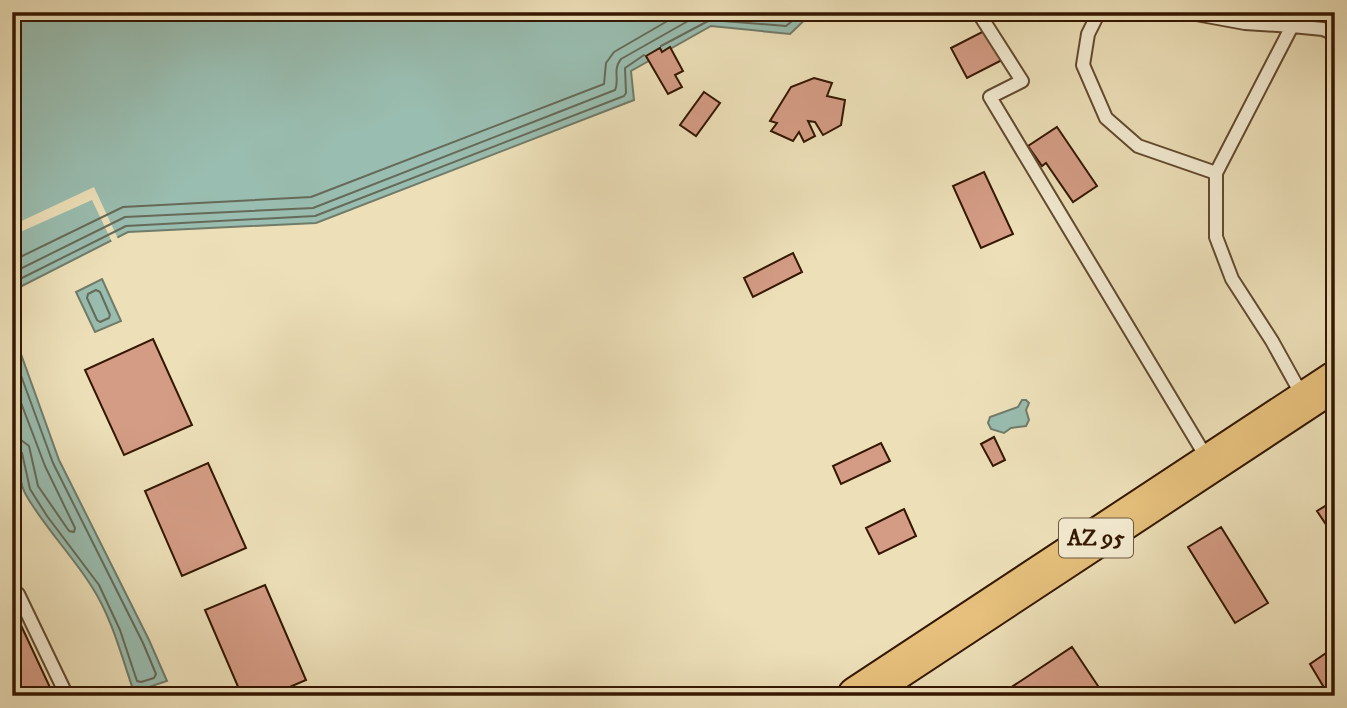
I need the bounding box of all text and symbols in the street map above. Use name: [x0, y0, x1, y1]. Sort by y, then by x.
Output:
road number: AZ 95: [1059, 518, 1133, 558]

